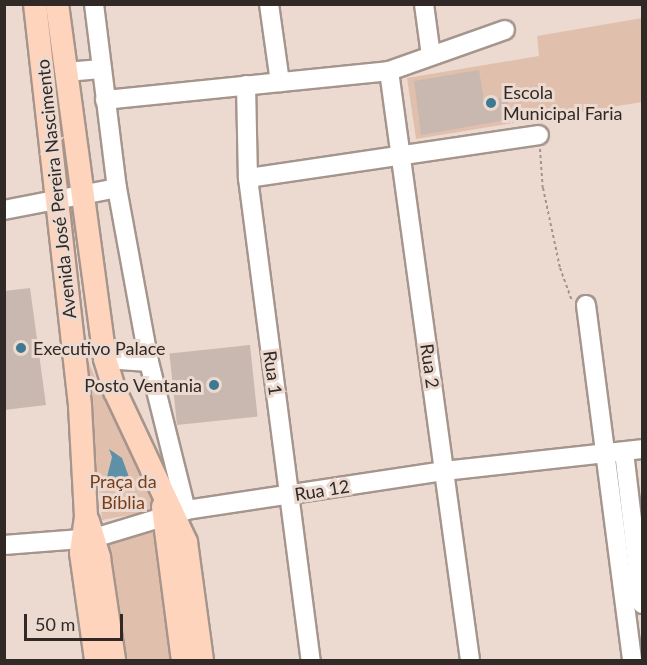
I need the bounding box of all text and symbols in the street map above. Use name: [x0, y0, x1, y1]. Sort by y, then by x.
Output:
street label: Avenida José Pereira Nascimento: [32, 58, 80, 320]
place label: Escola Municipal Faria: [503, 82, 622, 124]
marker: Escola Municipal Faria: [484, 96, 498, 110]
place label: Executivo Palace: [33, 337, 166, 359]
marker: Executivo Palace: [14, 341, 28, 355]
street label: Rua 2: [416, 342, 444, 390]
street label: Rua 1: [259, 349, 287, 397]
place label: Posto Ventania: [83, 374, 202, 396]
marker: Posto Ventania: [207, 378, 221, 392]
park label: Praça da Bíblia: [89, 471, 157, 514]
street label: Rua 12: [293, 475, 351, 505]
scale bar: [27, 602, 126, 640]
text: 50 m: [35, 613, 75, 635]

